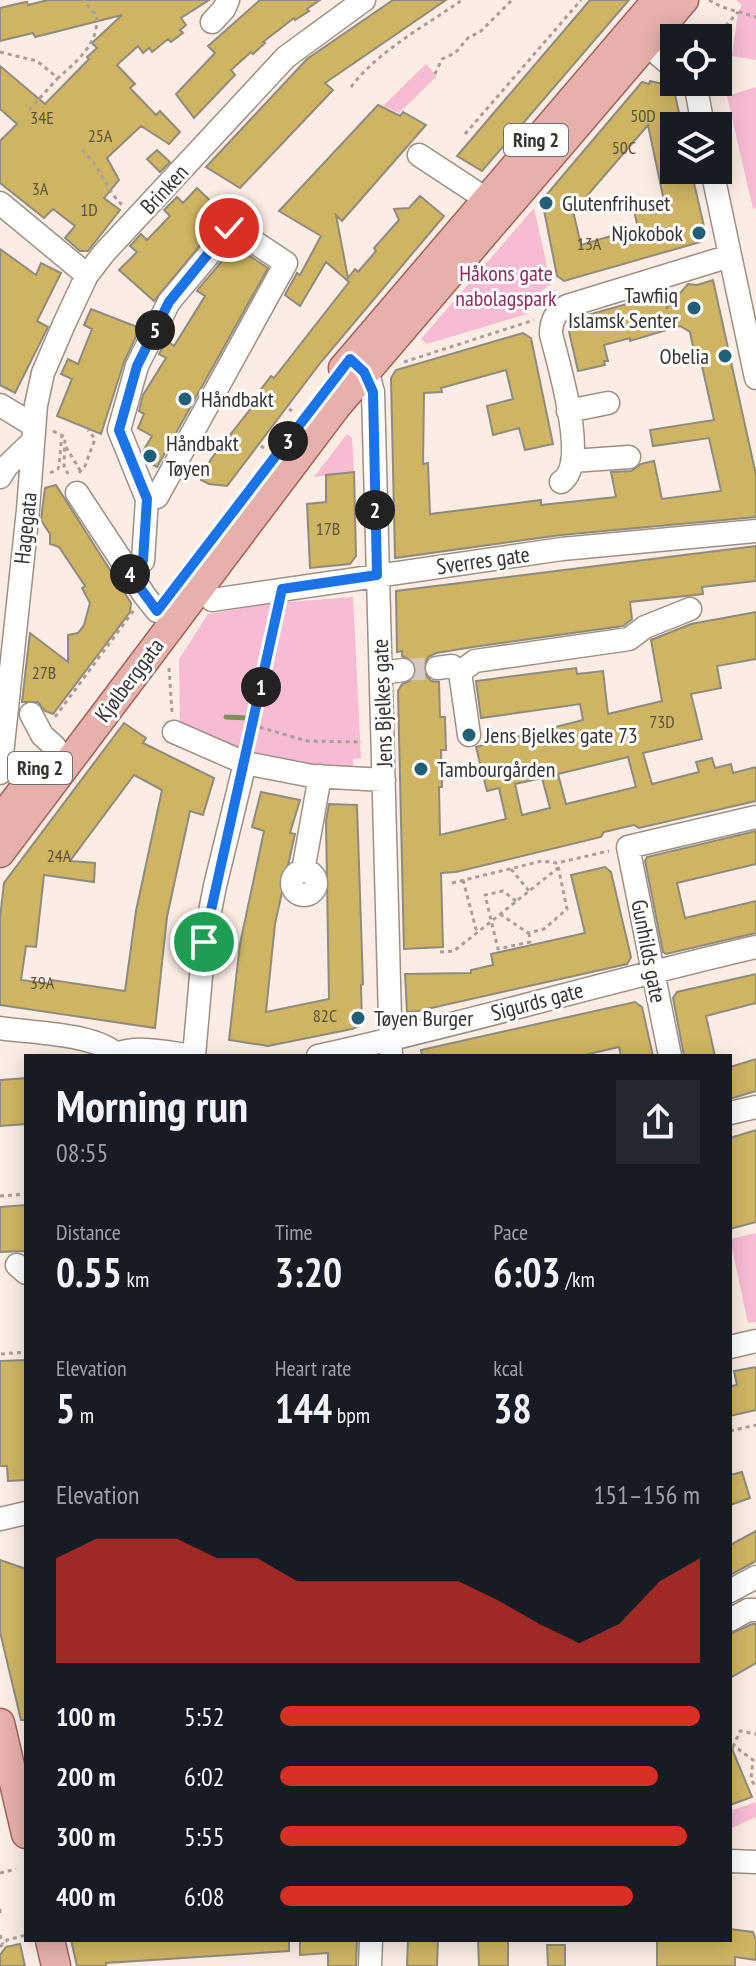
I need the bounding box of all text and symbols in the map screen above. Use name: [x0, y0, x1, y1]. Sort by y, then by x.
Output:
map controls: [660, 24, 732, 184]
button: locate: [660, 24, 732, 96]
house number: 50D: [630, 104, 656, 127]
house number: 34E: [30, 106, 54, 129]
button: layers: [660, 112, 732, 184]
house number: 25A: [88, 124, 113, 147]
road number: Ring 2: [504, 124, 568, 156]
house number: 50C: [612, 136, 636, 159]
street label: Brinken: [134, 158, 194, 220]
house number: 3A: [32, 177, 49, 200]
place label: Glutenfrihuset: [562, 189, 670, 217]
pin: [195, 194, 263, 262]
marker: Glutenfrihuset: [537, 194, 555, 212]
house number: 1D: [80, 198, 98, 221]
icon: check: [207, 206, 251, 250]
place label: Njokobok: [612, 219, 683, 247]
marker: Njokobok: [690, 224, 708, 242]
house number: 13A: [577, 232, 602, 255]
park label: Håkons gate nabolagspark: [455, 259, 557, 312]
place label: Tawfiiq Islamsk Senter: [568, 281, 678, 334]
marker: Tawfiiq Islamsk Senter: [685, 299, 703, 317]
pin: 5: [135, 310, 175, 350]
text: 5: [150, 316, 160, 344]
place label: Obelia: [660, 342, 709, 370]
marker: Obelia: [716, 347, 734, 365]
place label: Håndbakt: [201, 385, 274, 413]
marker: Håndbakt: [176, 390, 194, 408]
pin: 3: [268, 421, 308, 461]
text: 3: [283, 427, 293, 455]
place label: Håndbakt Tøyen: [166, 429, 239, 482]
marker: Håndbakt Tøyen: [141, 447, 159, 465]
pin: 2: [355, 490, 395, 530]
street label: Hagegata: [7, 491, 43, 565]
text: 2: [370, 496, 380, 524]
house number: 17B: [316, 517, 340, 540]
street label: Sverres gate: [435, 540, 531, 580]
pin: 4: [110, 554, 150, 594]
text: 4: [125, 560, 135, 588]
street label: Kjølberggata: [88, 633, 170, 727]
street label: Jens Bjelkes gate: [366, 638, 398, 769]
house number: 27B: [32, 661, 56, 684]
pin: 1: [241, 667, 281, 707]
text: 1: [256, 673, 266, 701]
house number: 73D: [649, 710, 675, 733]
place label: Jens Bjelkes gate 73: [484, 721, 638, 749]
marker: Jens Bjelkes gate 73: [460, 726, 478, 744]
road number: Ring 2: [8, 752, 72, 784]
place label: Tambourgården: [437, 755, 555, 783]
marker: Tambourgården: [412, 760, 430, 778]
house number: 24A: [47, 844, 72, 867]
street label: Gunhilds gate: [625, 897, 673, 1005]
pin: [170, 908, 238, 976]
icon: arrive: [182, 920, 226, 964]
house number: 39A: [30, 971, 55, 994]
street label: Sigurds gate: [488, 975, 586, 1027]
house number: 82C: [313, 1004, 337, 1027]
place label: Tøyen Burger: [374, 1004, 473, 1032]
marker: Tøyen Burger: [349, 1009, 367, 1027]
text: Morning run: [56, 1077, 248, 1134]
button: share: [616, 1080, 700, 1164]
text: 08:55: [56, 1136, 108, 1169]
text: Distance: [56, 1218, 121, 1246]
text: Time: [275, 1218, 313, 1246]
text: Pace: [493, 1218, 528, 1246]
text: 0.55: [56, 1246, 122, 1298]
text: 3:20: [275, 1246, 342, 1298]
text: 6:03: [493, 1246, 561, 1298]
text: km: [122, 1265, 149, 1293]
text: /km: [561, 1265, 595, 1293]
text: Elevation: [56, 1354, 127, 1382]
text: Heart rate: [275, 1354, 351, 1382]
text: kcal: [493, 1354, 523, 1382]
text: 5: [56, 1382, 75, 1434]
text: 144: [275, 1382, 332, 1434]
text: 38: [493, 1382, 532, 1434]
text: m: [75, 1401, 94, 1429]
text: bpm: [332, 1401, 370, 1429]
text: Elevation: [56, 1478, 139, 1511]
text: 151–156 m: [594, 1478, 700, 1511]
text: 100 m: [56, 1700, 116, 1733]
text: 5:52: [184, 1700, 224, 1733]
text: 200 m: [56, 1760, 116, 1793]
text: 6:02: [184, 1760, 224, 1793]
text: 300 m: [56, 1820, 116, 1853]
text: 5:55: [184, 1820, 224, 1853]
text: 400 m: [56, 1880, 116, 1913]
text: 6:08: [184, 1880, 224, 1913]

